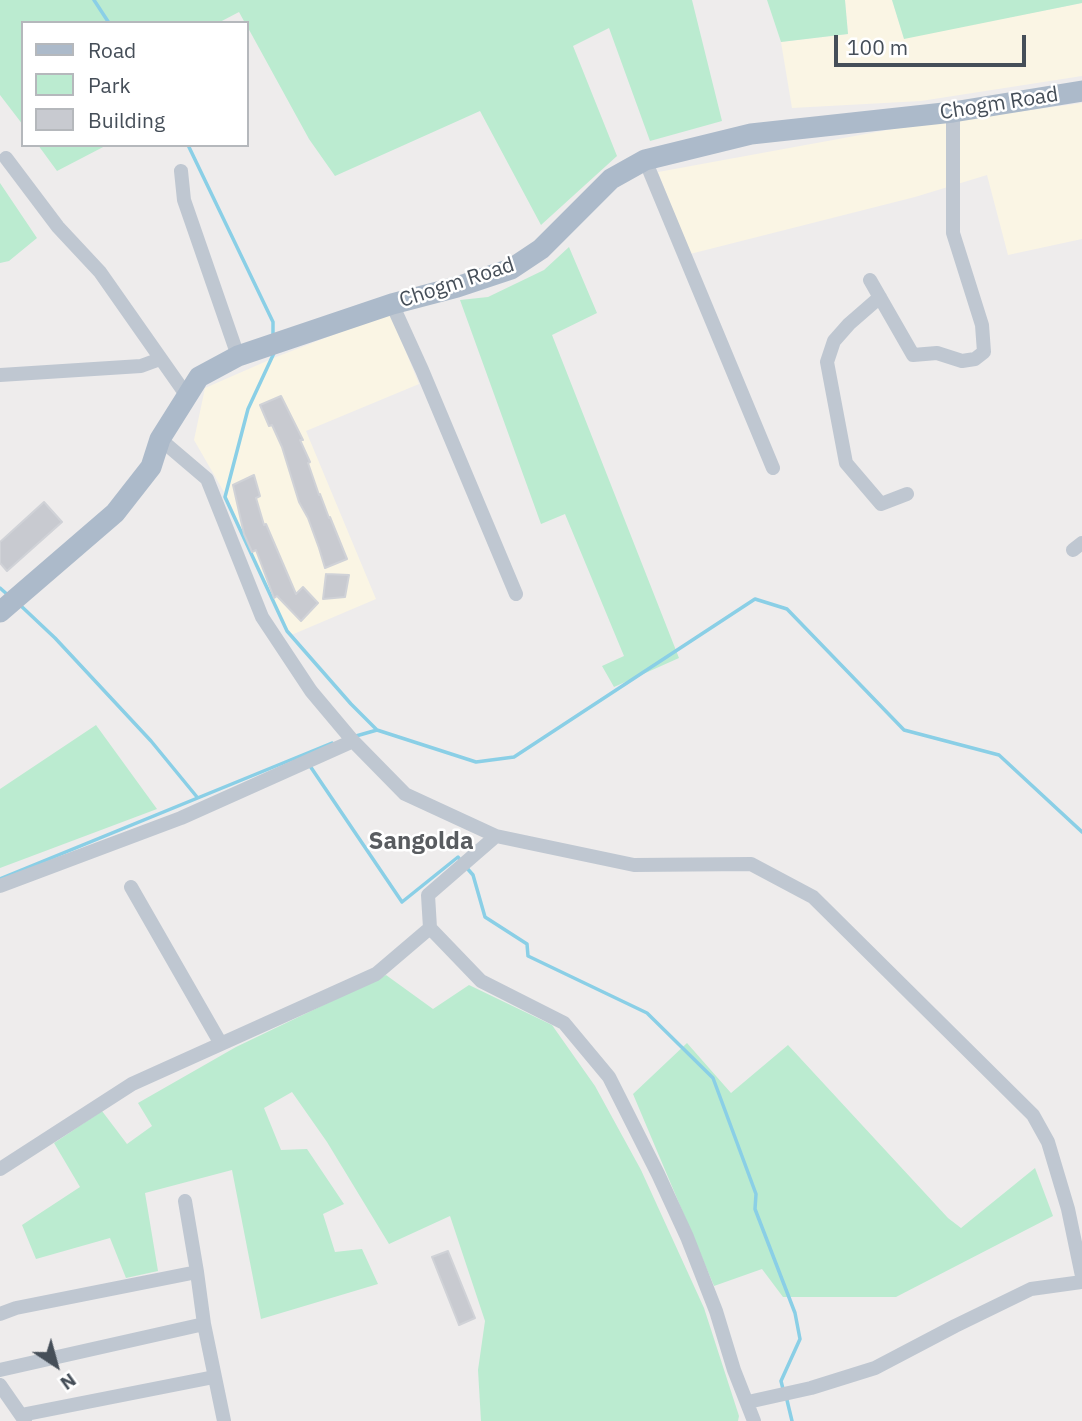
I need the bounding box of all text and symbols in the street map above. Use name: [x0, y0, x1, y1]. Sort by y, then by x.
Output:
legend: [21, 21, 248, 147]
scale bar: [837, 21, 1030, 65]
text: 100 m: [847, 33, 908, 61]
text: Road: [88, 36, 136, 64]
text: Park: [88, 71, 131, 99]
street label: Chogm Road: [938, 82, 1060, 126]
text: Building: [88, 106, 165, 134]
street label: Chogm Road: [396, 253, 518, 313]
district label: Sangolda: [368, 828, 474, 856]
north arrow: [21, 1330, 91, 1400]
text: N: [56, 1368, 81, 1396]

